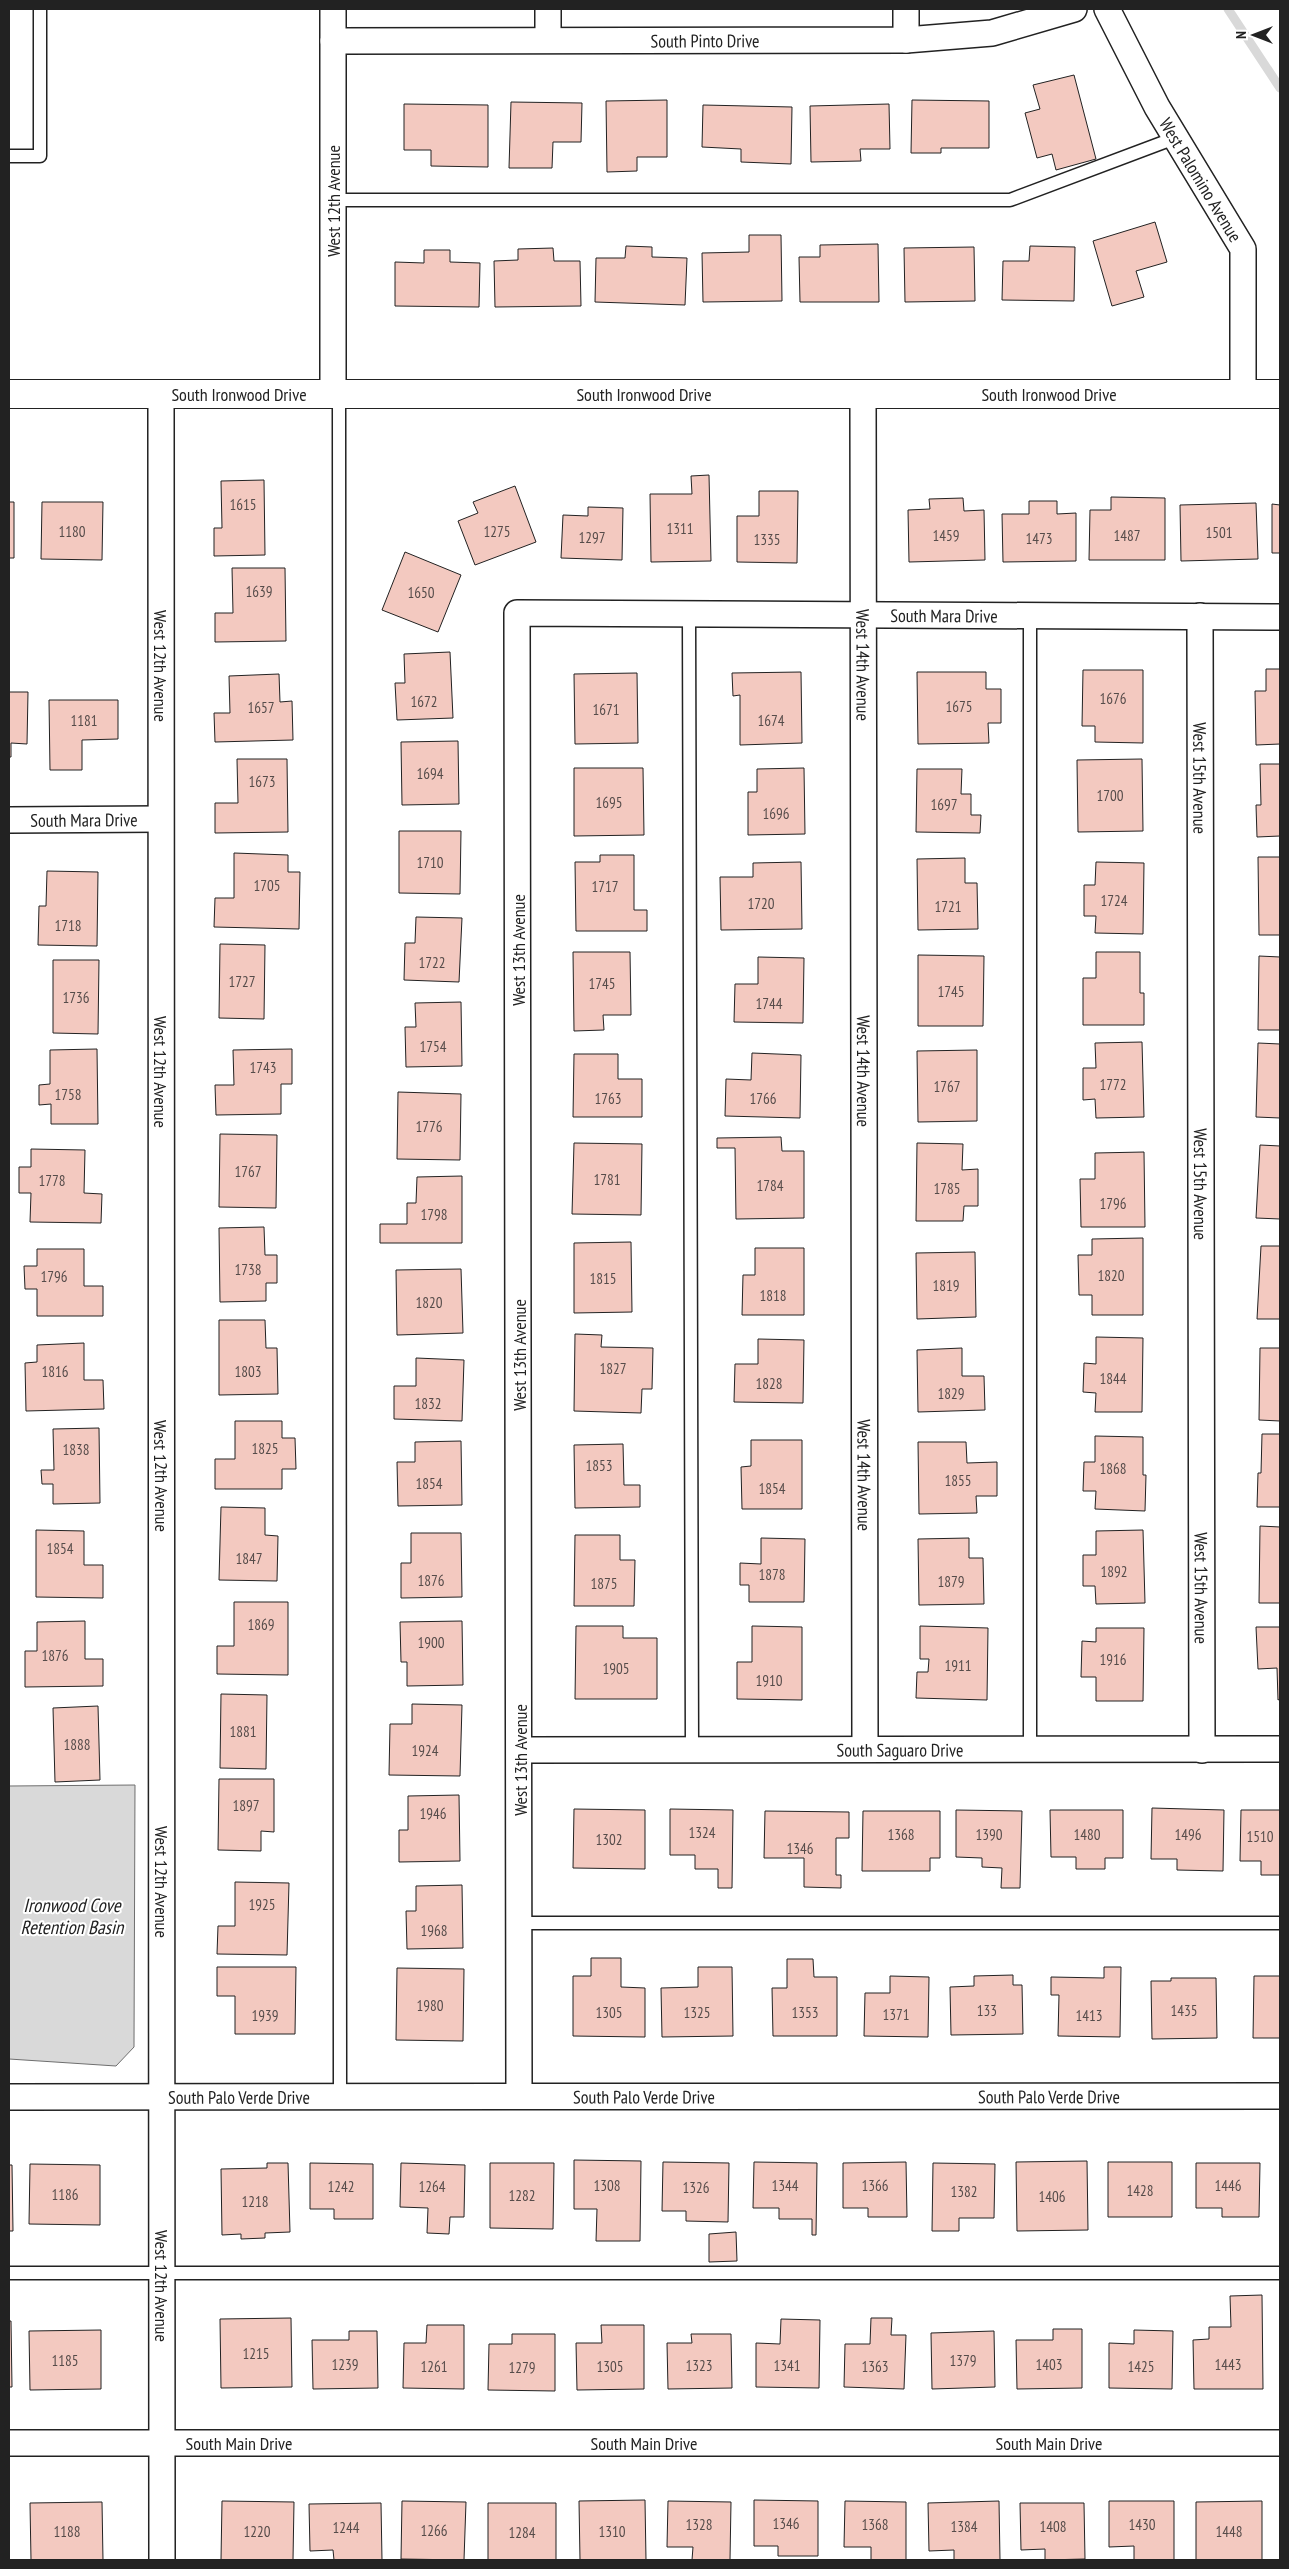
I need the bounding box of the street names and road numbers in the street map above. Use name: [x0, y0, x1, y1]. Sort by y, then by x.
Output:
street label: South Pinto Drive: [650, 29, 760, 52]
street label: West Palomino Avenue: [1155, 114, 1247, 246]
street label: West 12th Avenue: [322, 145, 345, 257]
street label: South Ironwood Drive: [171, 383, 307, 406]
street label: South Ironwood Drive: [576, 383, 712, 406]
street label: South Ironwood Drive: [981, 383, 1117, 406]
street label: South Mara Drive: [890, 603, 998, 627]
street label: West 14th Avenue: [852, 609, 875, 721]
street label: West 12th Avenue: [150, 610, 173, 722]
street label: West 15th Avenue: [1189, 722, 1212, 834]
street label: South Mara Drive: [30, 808, 138, 831]
street label: West 13th Avenue: [507, 894, 530, 1006]
street label: West 14th Avenue: [852, 1015, 876, 1127]
street label: West 12th Avenue: [150, 1016, 173, 1128]
street label: West 15th Avenue: [1189, 1128, 1213, 1240]
street label: West 13th Avenue: [508, 1299, 531, 1411]
street label: West 14th Avenue: [853, 1419, 876, 1531]
street label: West 12th Avenue: [150, 1420, 173, 1532]
street label: West 15th Avenue: [1190, 1532, 1213, 1644]
street label: West 13th Avenue: [509, 1704, 532, 1816]
street label: South Saguaro Drive: [836, 1738, 964, 1761]
street label: West 12th Avenue: [150, 1826, 173, 1938]
street label: South Palo Verde Drive: [168, 2085, 310, 2108]
street label: South Palo Verde Drive: [573, 2085, 715, 2108]
street label: South Palo Verde Drive: [978, 2085, 1120, 2108]
street label: West 12th Avenue: [150, 2230, 173, 2342]
street label: South Main Drive: [185, 2432, 293, 2455]
street label: South Main Drive: [590, 2432, 698, 2455]
street label: South Main Drive: [995, 2432, 1103, 2455]

